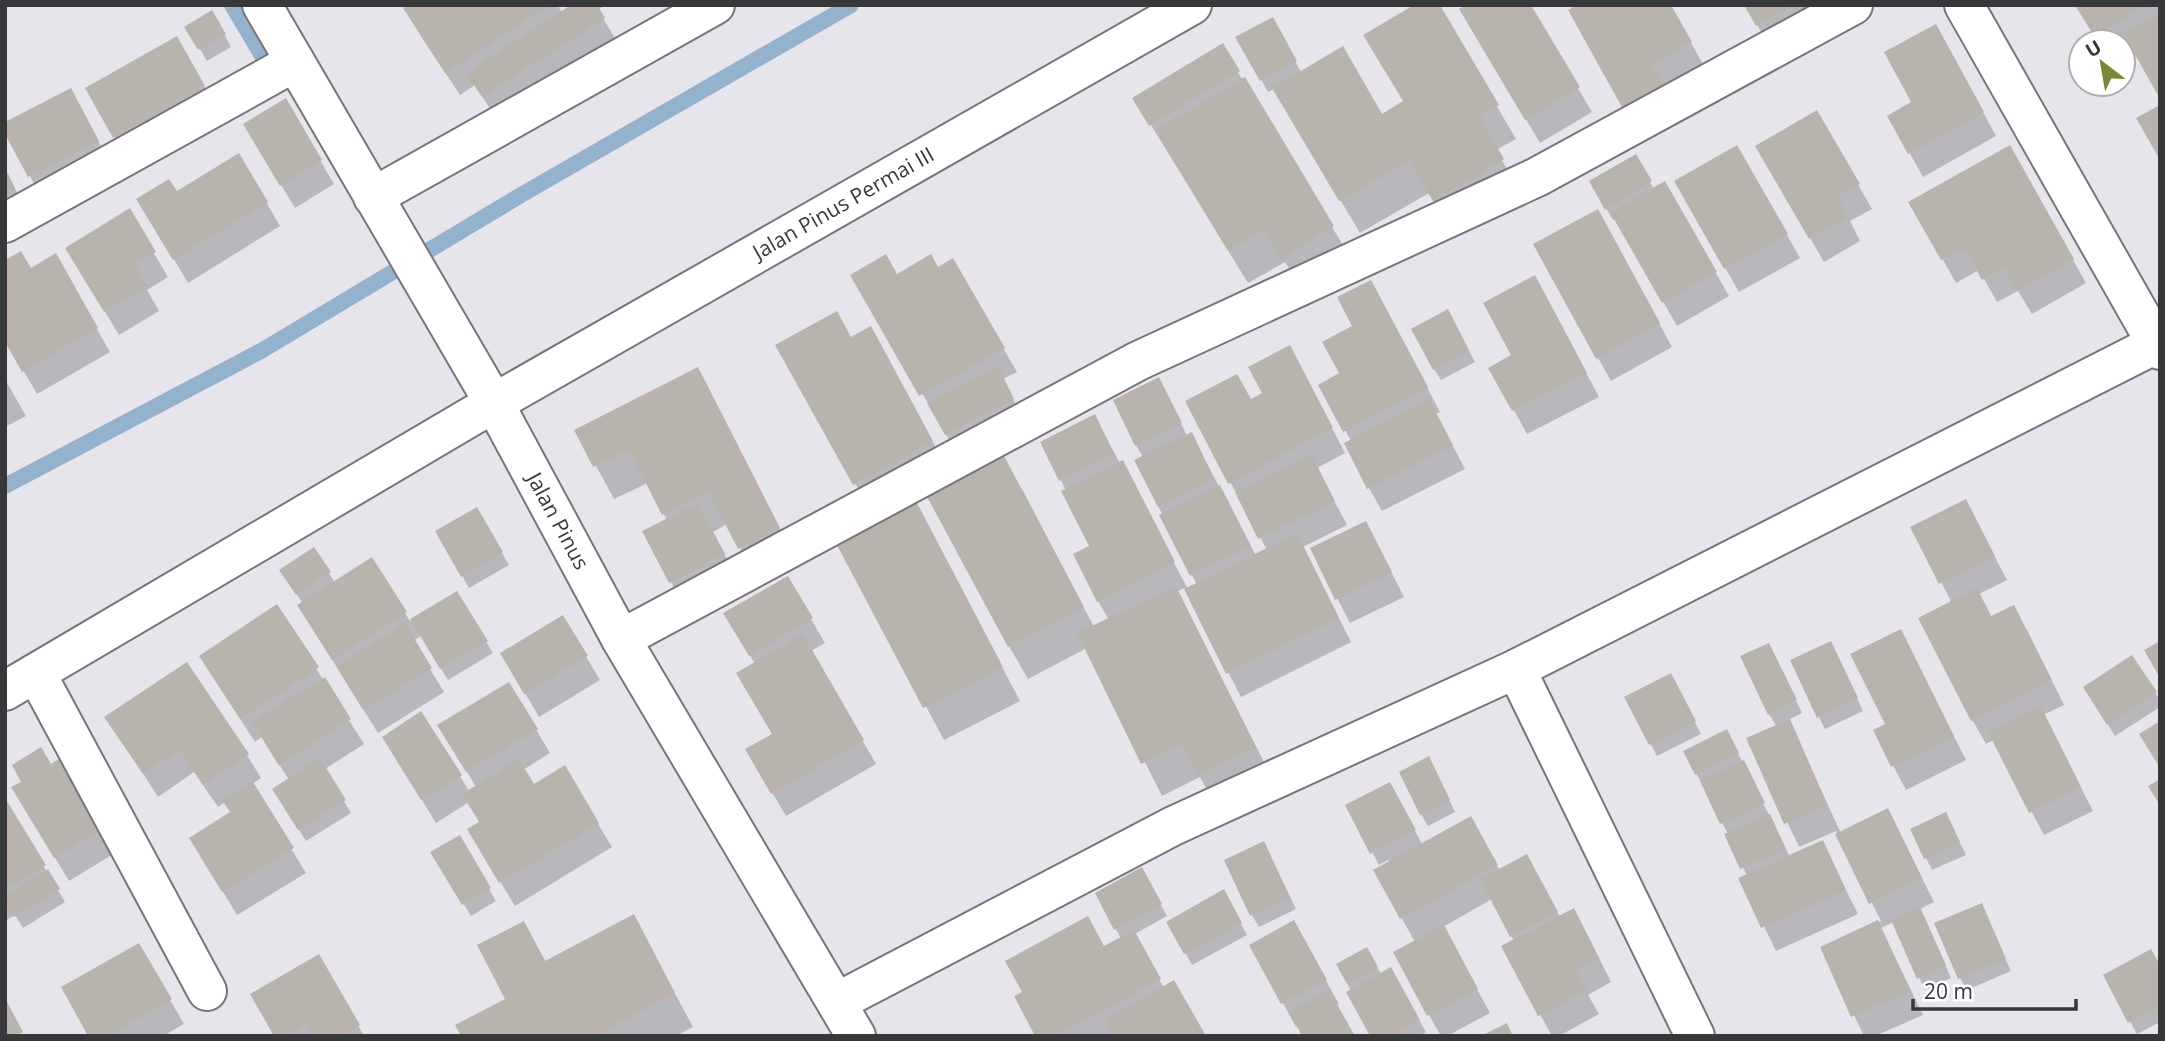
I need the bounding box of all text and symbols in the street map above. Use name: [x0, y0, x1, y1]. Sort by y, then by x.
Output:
north arrow: [2067, 28, 2137, 98]
text: U: [2080, 34, 2106, 63]
street label: Jalan Pinus Permai III: [746, 140, 939, 267]
street label: Jalan Pinus: [520, 466, 596, 574]
scale bar: [1913, 968, 2076, 1012]
text: 20 m: [1924, 977, 1973, 1005]

